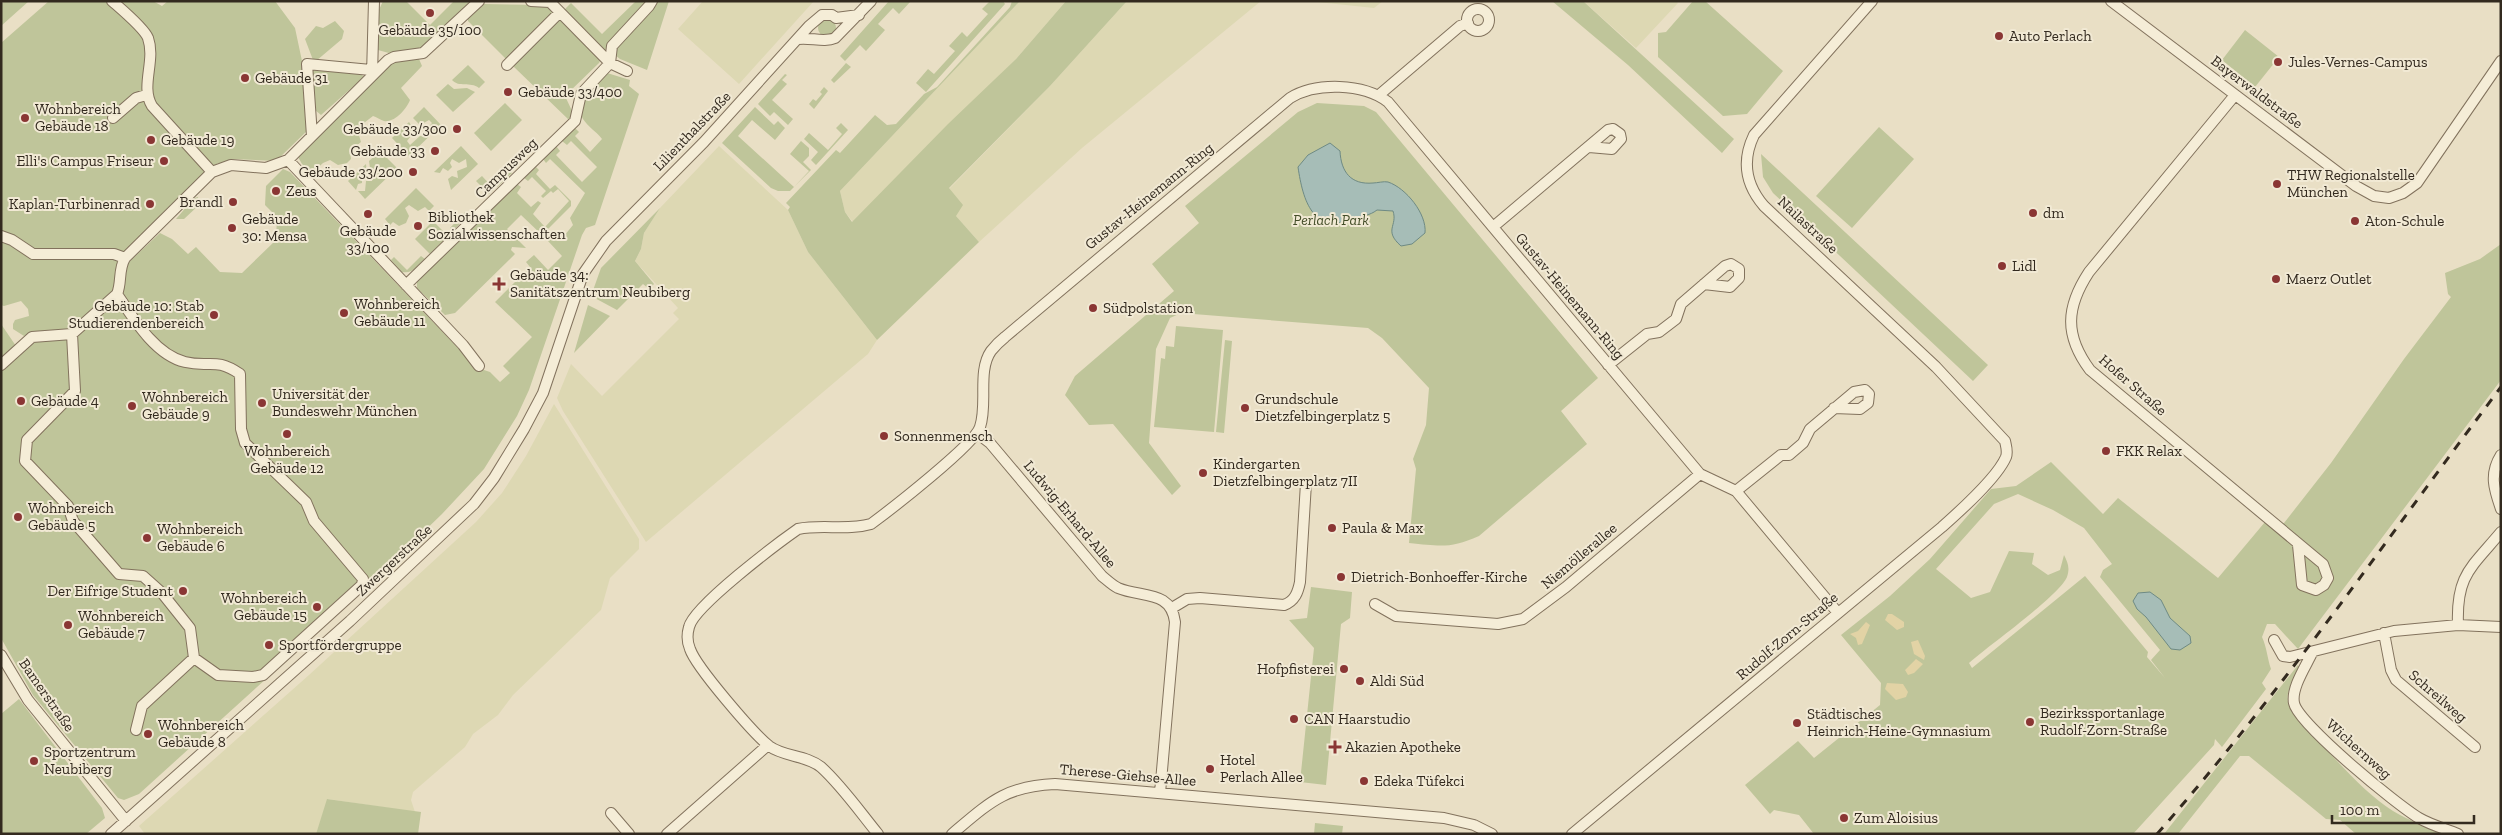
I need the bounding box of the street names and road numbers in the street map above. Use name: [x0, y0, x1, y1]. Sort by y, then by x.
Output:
street label: Bayerwaldstraße: [2208, 52, 2306, 132]
street label: Lilienthalstraße: [649, 87, 735, 175]
street label: Campusweg: [471, 134, 541, 202]
street label: Gustav-Heinemann-Ring: [1081, 139, 1217, 253]
street label: Nailastraße: [1774, 193, 1842, 257]
street label: Gustav-Heinemann-Ring: [1512, 229, 1628, 363]
street label: Hofer Straße: [2095, 351, 2171, 419]
street label: Ludwig-Erhard-Allee: [1020, 457, 1120, 571]
street label: Niemöllerallee: [1537, 519, 1621, 593]
street label: Zwergerstraße: [352, 520, 436, 600]
street label: Rudolf-Zorn-Straße: [1733, 588, 1841, 684]
street label: Bamerstraße: [15, 655, 79, 735]
street label: Schreilweg: [2405, 666, 2471, 726]
street label: Wichernweg: [2323, 715, 2395, 783]
street label: Therese-Giehse-Allee: [1059, 760, 1197, 790]

